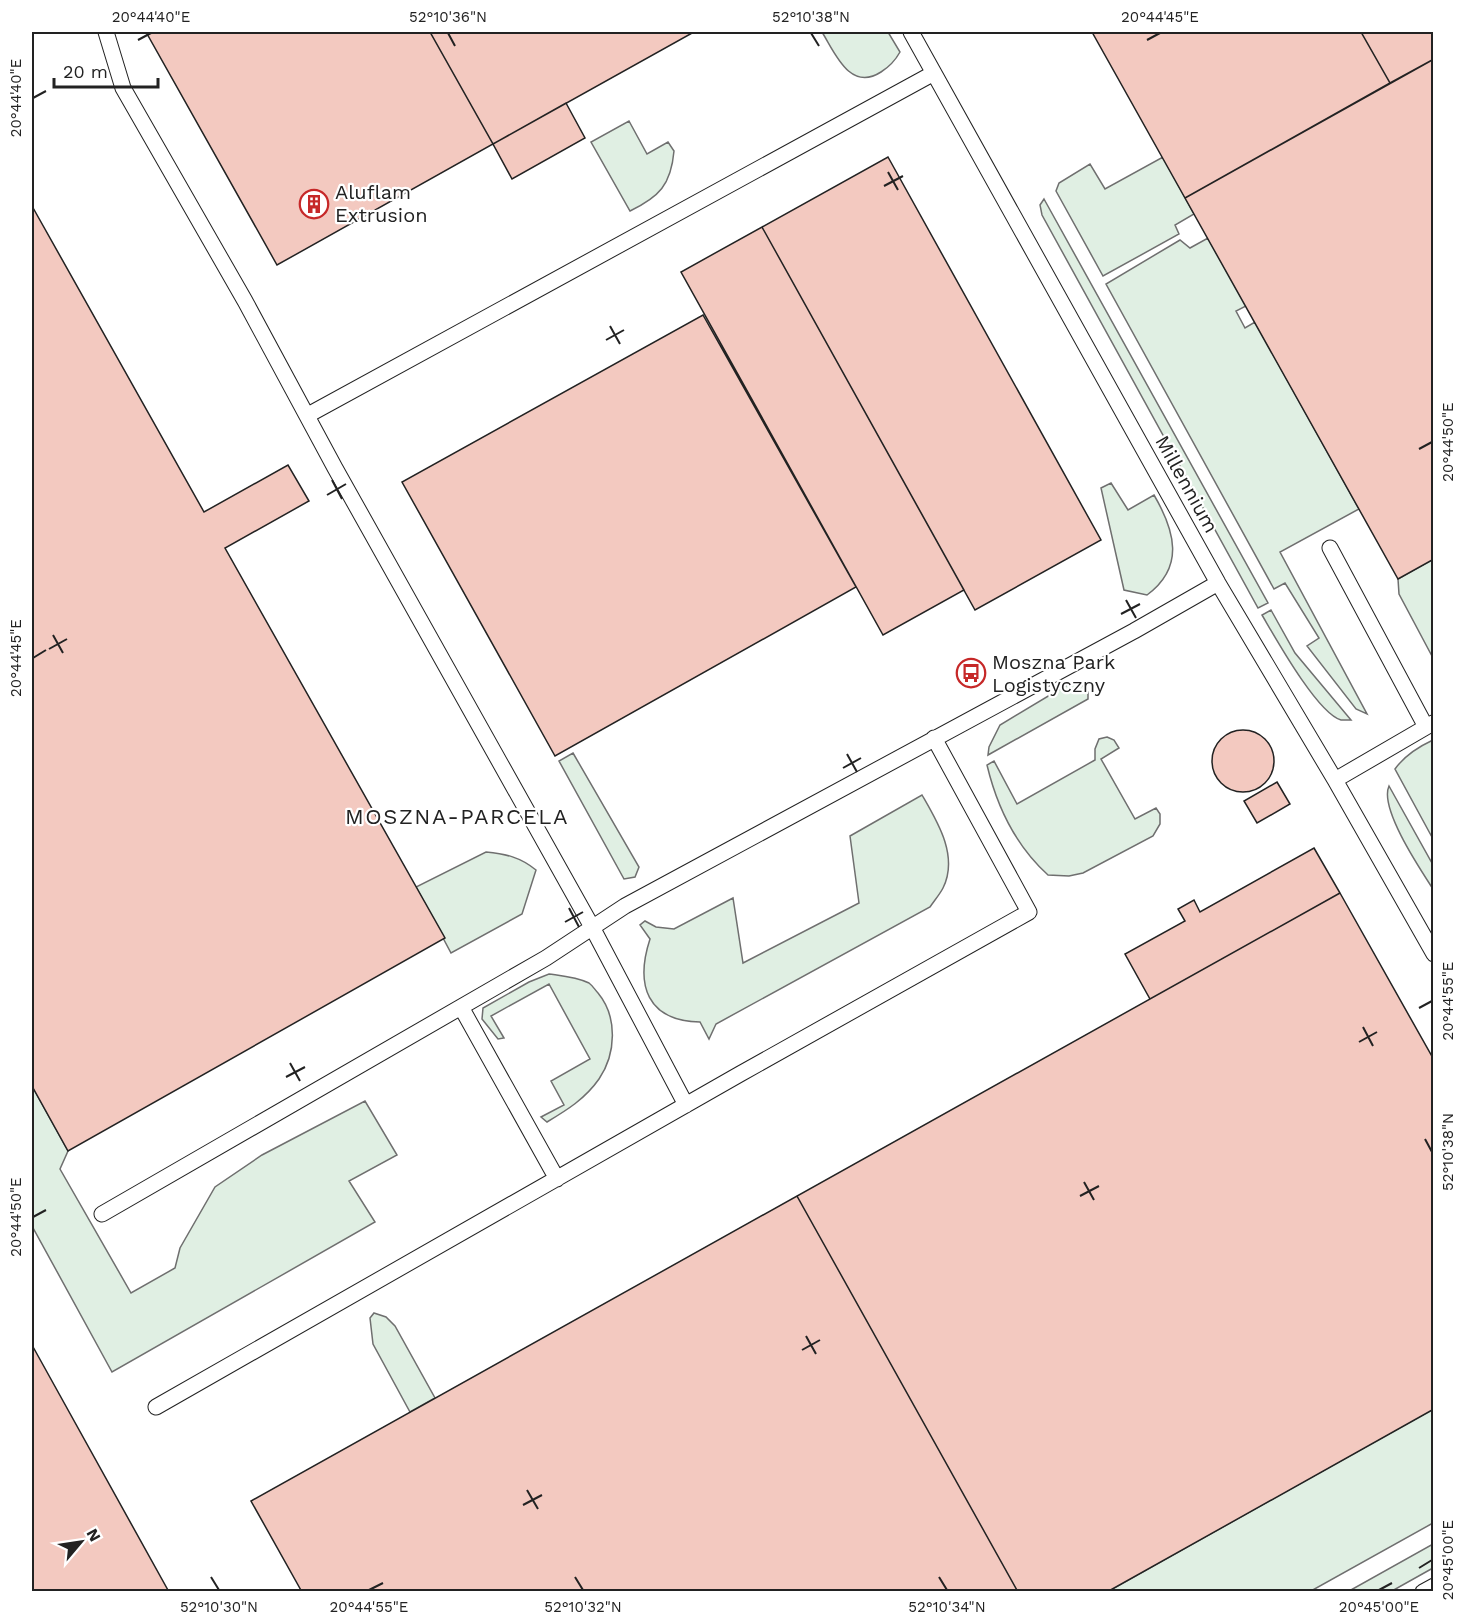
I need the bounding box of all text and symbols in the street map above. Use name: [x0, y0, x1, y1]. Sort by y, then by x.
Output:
text: 20°44'40"E: [112, 8, 190, 26]
text: 52°10'36"N: [409, 8, 487, 26]
text: 52°10'38"N: [772, 8, 850, 26]
text: 20°44'45"E: [1121, 8, 1199, 26]
scale bar: [54, 51, 158, 89]
text: 20°44'40"E: [7, 59, 25, 137]
text: 20 m: [63, 61, 108, 82]
place label: Aluflam Extrusion: [335, 180, 428, 227]
building icon: Aluflam Extrusion: [298, 188, 330, 220]
text: 20°44'50"E: [1439, 402, 1457, 482]
street label: Millennium: [1150, 431, 1224, 537]
text: 20°44'45"E: [7, 619, 25, 697]
place label: Moszna Park Logistyczny: [992, 650, 1115, 697]
bus stop icon: Moszna Park Logistyczny: [955, 657, 987, 689]
district label: MOSZNA-PARCELA: [345, 804, 569, 829]
text: 20°44'55"E: [1439, 962, 1457, 1040]
text: 52°10'38"N: [1439, 1113, 1457, 1191]
text: 20°44'50"E: [7, 1177, 25, 1257]
north arrow: [51, 1512, 111, 1572]
text: 20°45'00"E: [1439, 1520, 1457, 1600]
text: N: [82, 1525, 105, 1545]
text: 52°10'30"N: [180, 1598, 258, 1616]
text: 20°44'55"E: [330, 1598, 408, 1616]
text: 52°10'32"N: [544, 1598, 622, 1616]
text: 52°10'34"N: [908, 1598, 986, 1616]
text: 20°45'00"E: [1339, 1598, 1419, 1616]

